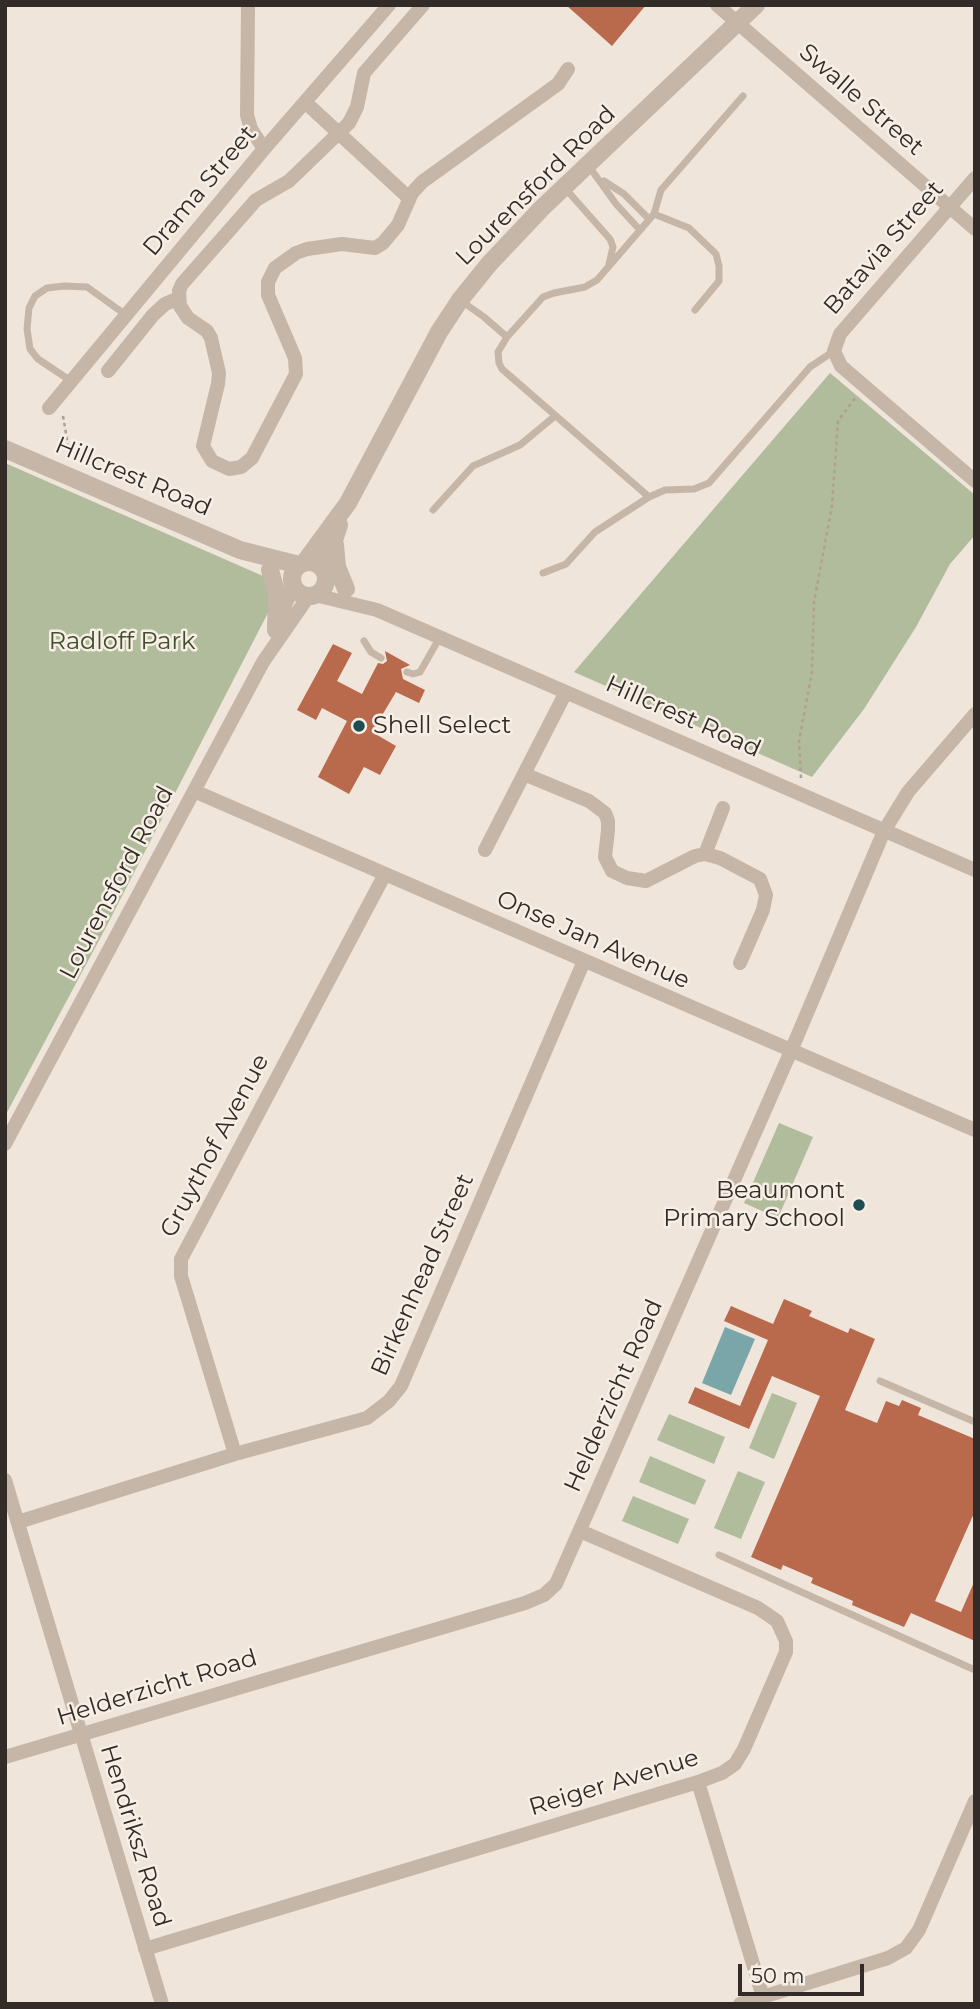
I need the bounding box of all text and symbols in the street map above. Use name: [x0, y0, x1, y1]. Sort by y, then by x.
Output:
street label: Swalle Street: [793, 38, 929, 162]
street label: Lourensford Road: [450, 100, 622, 272]
street label: Drama Street: [137, 120, 263, 262]
street label: Batavia Street: [818, 175, 950, 321]
street label: Hillcrest Road: [51, 431, 215, 523]
park label: Radloff Park: [49, 628, 195, 656]
street label: Hillcrest Road: [601, 670, 765, 764]
place label: Shell Select: [373, 712, 511, 740]
marker: Shell Select: [351, 718, 367, 734]
street label: Lourensford Road: [54, 782, 180, 984]
street label: Onse Jan Avenue: [492, 885, 694, 995]
street label: Gruythof Avenue: [155, 1049, 275, 1243]
street label: Birkenhead Street: [365, 1169, 481, 1381]
place label: Beaumont Primary School: [663, 1177, 845, 1233]
marker: Beaumont Primary School: [851, 1197, 867, 1213]
street label: Helderzicht Road: [559, 1295, 669, 1497]
street label: Helderzicht Road: [53, 1644, 261, 1732]
street label: Hendriksz Road: [94, 1741, 176, 1931]
street label: Reiger Avenue: [526, 1744, 702, 1822]
scale bar: [742, 1950, 868, 1994]
text: 50 m: [751, 1963, 805, 1988]

